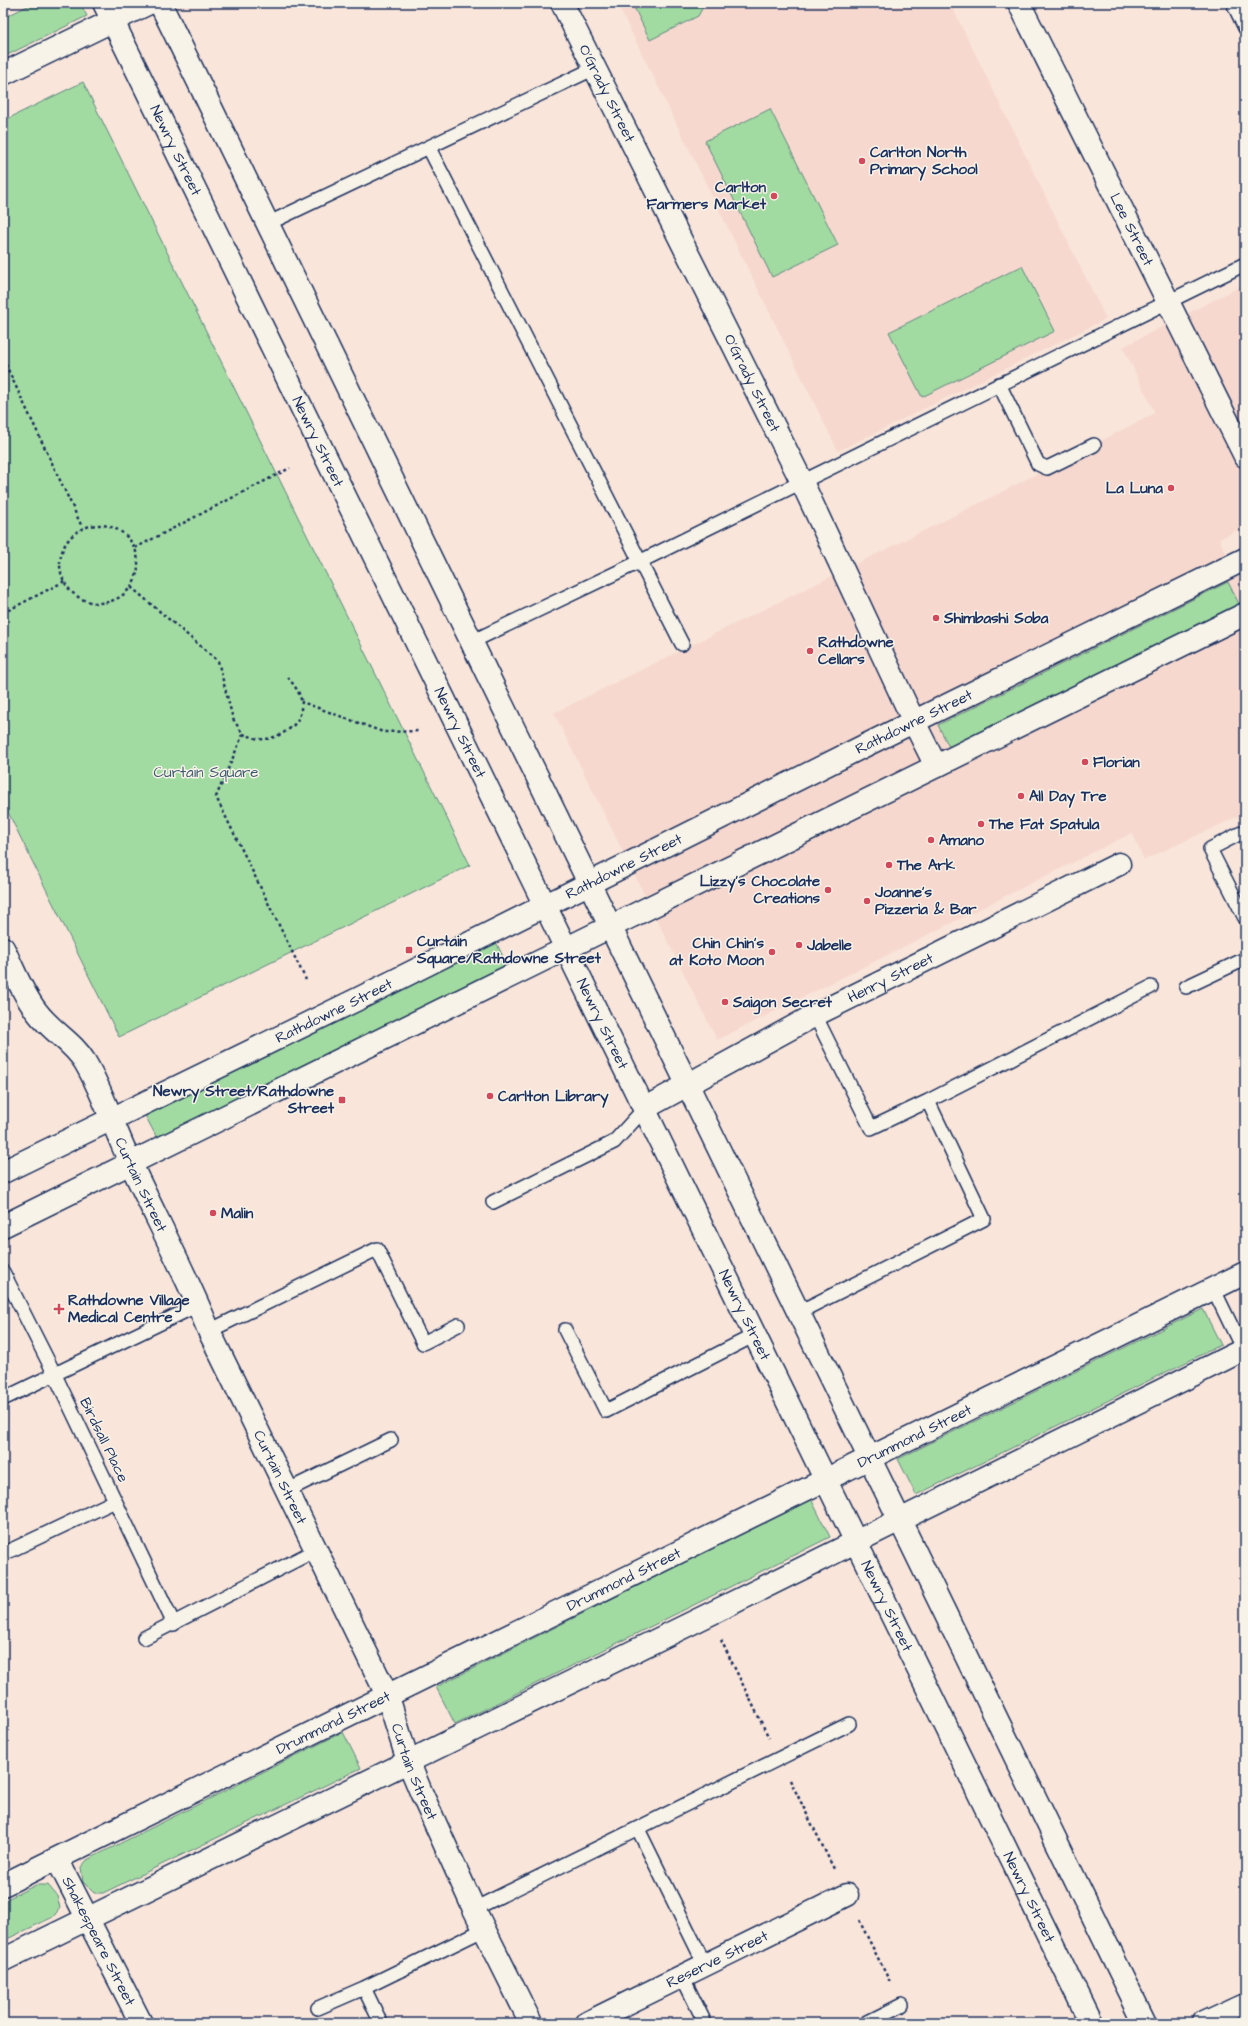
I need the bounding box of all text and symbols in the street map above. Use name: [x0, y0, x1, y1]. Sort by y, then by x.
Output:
street label: O'Grady Street: [574, 41, 641, 146]
street label: Newry Street: [145, 101, 207, 199]
place label: Carlton North Primary School: [870, 142, 978, 181]
marker: Carlton North Primary School: [857, 156, 867, 166]
place label: Carlton Farmers Market: [646, 177, 767, 215]
street label: Lee Street: [1105, 189, 1159, 269]
marker: Carlton Farmers Market: [769, 191, 779, 201]
street label: O'Grady Street: [719, 330, 786, 436]
street label: Newry Street: [287, 393, 349, 490]
place label: La Luna: [1106, 478, 1163, 499]
marker: La Luna: [1166, 483, 1176, 493]
place label: Shimbashi Soba: [943, 608, 1049, 629]
marker: Shimbashi Soba: [931, 613, 941, 623]
place label: Rathdowne Cellars: [818, 632, 894, 670]
marker: Rathdowne Cellars: [805, 646, 815, 656]
street label: Newry Street: [429, 684, 492, 781]
street label: Rathdowne Street: [852, 684, 976, 759]
place label: Florian: [1093, 752, 1140, 773]
marker: Florian: [1080, 757, 1090, 767]
park label: Curtain Square: [154, 762, 258, 783]
place label: All Day Tre: [1029, 786, 1107, 808]
marker: All Day Tre: [1016, 791, 1026, 801]
place label: The Fat Spatula: [988, 814, 1100, 835]
marker: The Fat Spatula: [976, 819, 986, 829]
street label: Rathdowne Street: [562, 828, 686, 904]
place label: Amano: [939, 830, 984, 851]
marker: Amano: [926, 835, 936, 845]
place label: The Ark: [896, 855, 956, 876]
marker: The Ark: [884, 860, 894, 870]
place label: Lizzy's Chocolate Creations: [700, 871, 820, 909]
place label: Joanne's Pizzeria & Bar: [874, 882, 977, 920]
marker: Lizzy's Chocolate Creations: [823, 885, 833, 895]
marker: Joanne's Pizzeria & Bar: [862, 896, 872, 906]
place label: Curtain Square/Rathdowne Street: [416, 931, 602, 969]
place label: Chin Chin's at Koto Moon: [668, 933, 764, 971]
place label: Jabelle: [806, 935, 852, 956]
marker: Jabelle: [794, 940, 804, 950]
marker: Curtain Square/Rathdowne Street: [404, 945, 414, 955]
marker: Chin Chin's at Koto Moon: [767, 947, 777, 957]
street label: Henry Street: [844, 947, 937, 1008]
street label: Rathdowne Street: [272, 973, 396, 1048]
street label: Newry Street: [572, 975, 634, 1073]
place label: Saigon Secret: [732, 992, 833, 1015]
marker: Saigon Secret: [720, 997, 730, 1007]
place label: Newry Street/Rathdowne Street: [153, 1081, 335, 1119]
place label: Carlton Library: [498, 1086, 609, 1108]
marker: Carlton Library: [485, 1091, 495, 1101]
marker: Newry Street/Rathdowne Street: [337, 1095, 347, 1105]
street label: Curtain Street: [110, 1134, 173, 1235]
place label: Malin: [221, 1203, 254, 1224]
marker: Malin: [208, 1208, 218, 1218]
street label: Newry Street: [714, 1266, 776, 1364]
place label: Rathdowne Village Medical Centre: [68, 1290, 190, 1328]
marker: Rathdowne Village Medical Centre: [53, 1303, 65, 1315]
street label: Birdsall Place: [74, 1394, 134, 1486]
street label: Drummond Street: [854, 1399, 975, 1473]
street label: Curtain Street: [248, 1426, 312, 1528]
street label: Drummond Street: [563, 1542, 684, 1616]
street label: Newry Street: [856, 1557, 918, 1655]
street label: Drummond Street: [272, 1685, 394, 1759]
street label: Curtain Street: [386, 1721, 443, 1823]
street label: Newry Street: [998, 1848, 1060, 1946]
street label: Shakespeare Street: [57, 1873, 141, 2009]
street label: Reserve Street: [663, 1925, 772, 1993]

